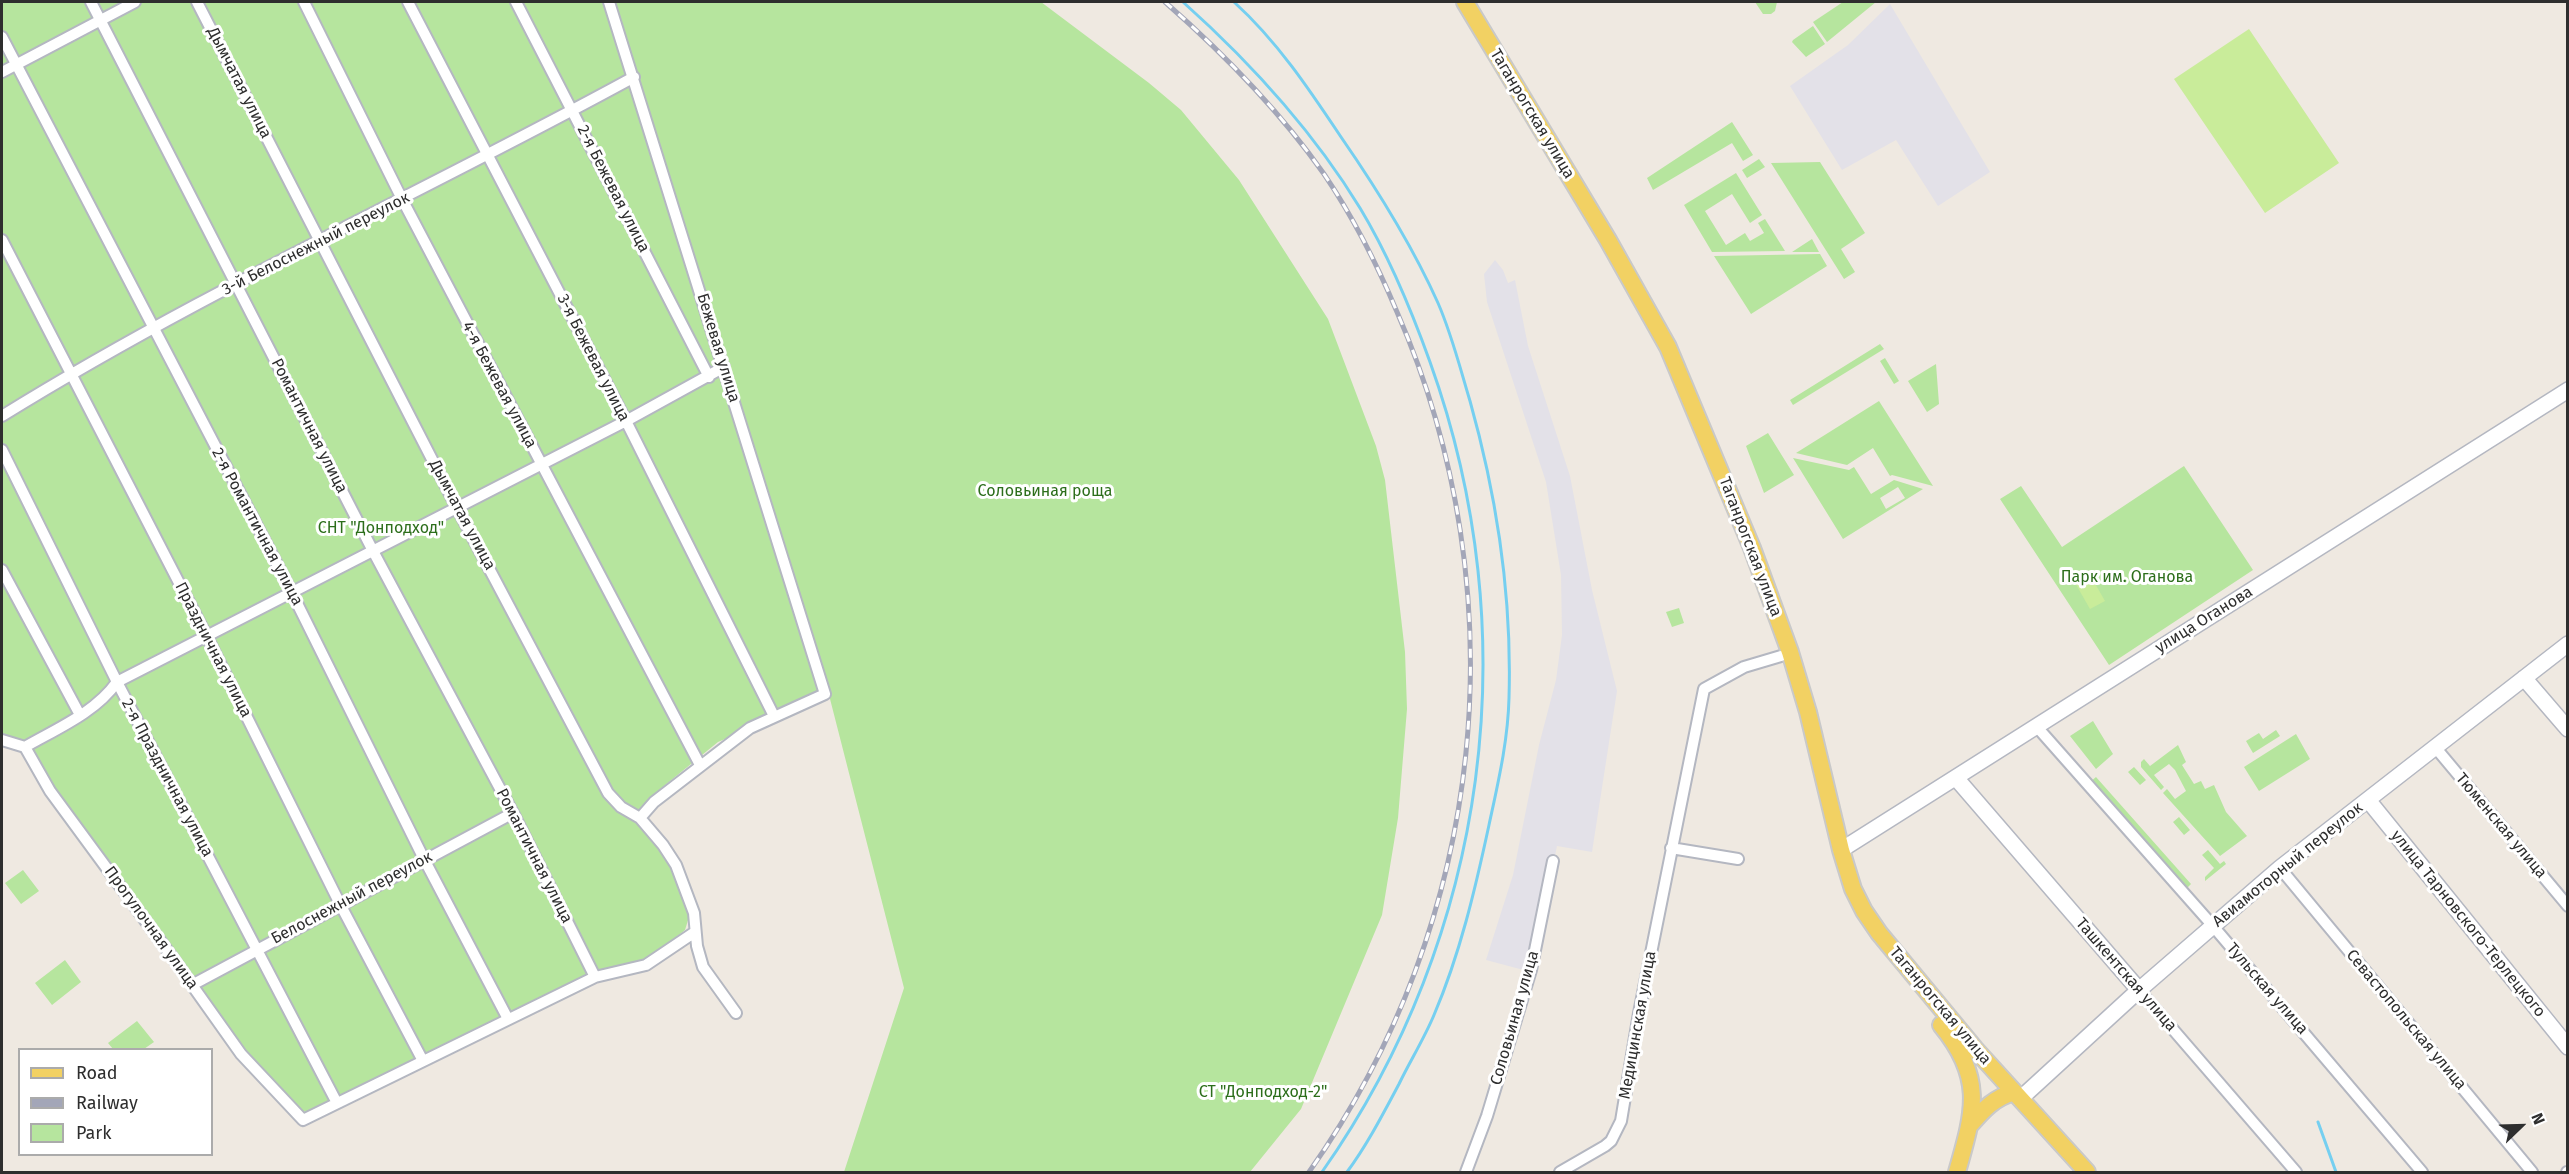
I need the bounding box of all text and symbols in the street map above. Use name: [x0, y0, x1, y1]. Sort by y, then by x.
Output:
street label: Дымчатая улица: [203, 24, 275, 142]
street label: Таганрогская улица: [1486, 46, 1578, 182]
street label: 2-я Бежевая улица: [573, 122, 653, 256]
street label: 3-й Белоснежный переулок: [219, 188, 413, 300]
street label: 3-я Бежевая улица: [553, 291, 633, 425]
street label: Бежевая улица: [692, 291, 744, 405]
street label: 4-я Бежевая улица: [457, 318, 541, 452]
street label: Романтичная улица: [267, 355, 351, 497]
street label: 2-я Романтичная улица: [207, 445, 307, 609]
street label: Дымчатая улица: [425, 457, 499, 573]
street label: Таганрогская улица: [1715, 474, 1785, 620]
park label: Соловьиная роща: [978, 482, 1112, 502]
park label: СНТ "Донподход": [318, 519, 444, 539]
park label: Парк им. Оганова: [2061, 568, 2193, 588]
street label: Праздничная улица: [171, 579, 255, 721]
street label: улица Оганова: [2152, 582, 2256, 658]
street label: 2-я Праздничная улица: [117, 696, 217, 860]
street label: Тюменская улица: [2451, 770, 2551, 882]
street label: Романтичная улица: [492, 785, 576, 927]
street label: Авиамоторный переулок: [2209, 798, 2367, 932]
street label: улица Тарновского-Терлецкого: [2387, 827, 2549, 1021]
street label: Белоснежный переулок: [268, 847, 436, 949]
street label: Прогулочная улица: [100, 863, 202, 993]
street label: Ташкентская улица: [2071, 914, 2181, 1036]
street label: Тульская улица: [2222, 939, 2312, 1039]
street label: Таганрогская улица: [1885, 943, 1995, 1069]
street label: Севастопольская улица: [2342, 946, 2470, 1094]
street label: Соловьиная улица: [1487, 949, 1543, 1087]
street label: Медицинская улица: [1616, 949, 1660, 1101]
legend: [18, 1048, 213, 1156]
text: Road: [76, 1062, 118, 1084]
park label: СТ "Донподход-2": [1199, 1083, 1327, 1103]
text: Railway: [76, 1092, 138, 1114]
north arrow: [2491, 1096, 2551, 1156]
text: N: [2527, 1110, 2549, 1127]
text: Park: [76, 1122, 111, 1144]

